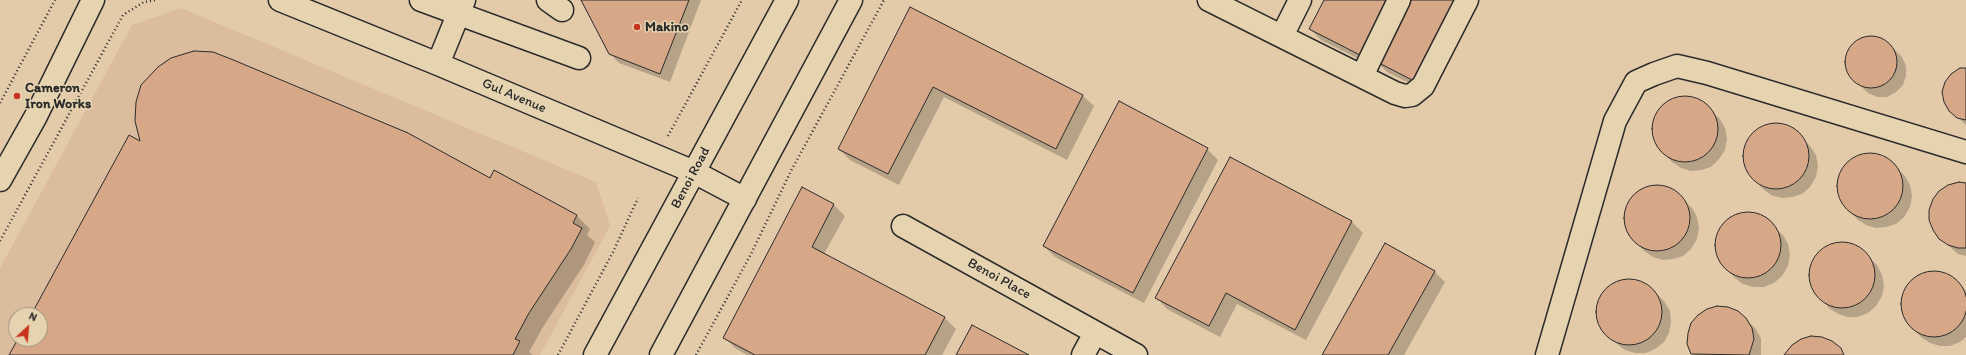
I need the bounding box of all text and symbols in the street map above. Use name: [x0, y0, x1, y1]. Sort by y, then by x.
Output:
place label: Makino: [645, 19, 689, 35]
marker: Makino: [632, 22, 642, 32]
street label: Gul Avenue: [479, 75, 549, 117]
place label: Cameron Iron Works: [25, 80, 91, 112]
marker: Cameron Iron Works: [12, 91, 22, 101]
street label: Benoi Road: [668, 144, 714, 212]
street label: Benoi Place: [964, 255, 1034, 303]
north arrow: [8, 307, 48, 347]
text: N: [27, 309, 39, 324]

